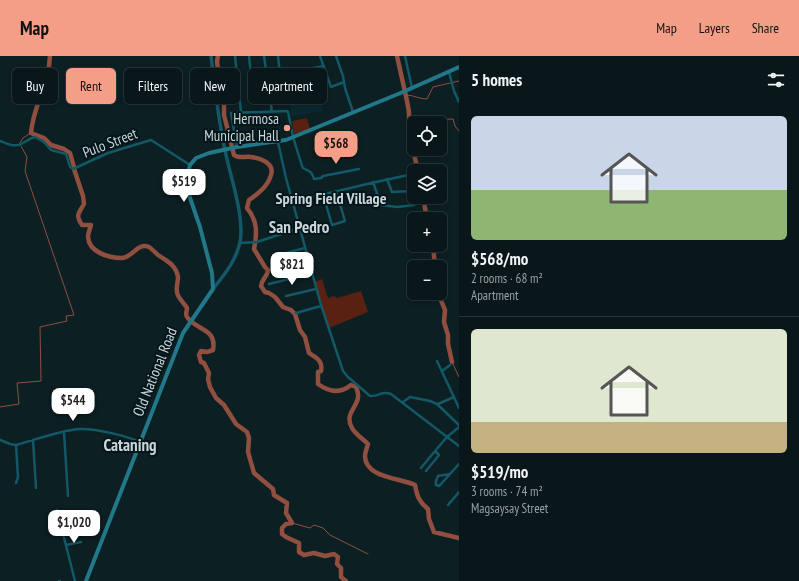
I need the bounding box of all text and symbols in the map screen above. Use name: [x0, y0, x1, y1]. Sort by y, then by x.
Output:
text: Map: [20, 16, 49, 40]
text: Map: [656, 19, 677, 37]
text: Layers: [699, 19, 730, 37]
text: Share: [752, 19, 779, 37]
chip: Buy: [12, 68, 58, 104]
chip: Rent: [66, 68, 116, 104]
chip: Filters: [124, 68, 182, 104]
chip: New: [190, 68, 240, 104]
chip: Apartment: [248, 68, 327, 104]
text: 5 homes: [471, 69, 522, 91]
icon: filters: [765, 69, 787, 91]
place label: Hermosa Municipal Hall: [204, 109, 280, 145]
map controls: [407, 116, 447, 300]
button: locate: [407, 116, 447, 156]
street label: Pulo Street: [80, 123, 140, 162]
marker: Hermosa Municipal Hall: [282, 123, 292, 133]
pin: $568: [312, 131, 360, 165]
text: $568: [324, 135, 348, 152]
icon: home: [593, 142, 665, 214]
button: layers: [407, 164, 447, 204]
pin: $519: [160, 169, 208, 203]
text: $519: [172, 173, 196, 190]
district label: Spring Field Village: [275, 188, 387, 208]
button: +: [407, 212, 447, 252]
district label: San Pedro: [269, 216, 330, 238]
text: $568/mo: [471, 248, 528, 270]
pin: $821: [268, 252, 316, 286]
text: $821: [280, 256, 304, 273]
button: −: [407, 260, 447, 300]
text: 2 rooms · 68 m²: [471, 270, 543, 287]
text: Apartment: [471, 287, 519, 304]
street label: Old National Road: [128, 325, 181, 419]
icon: home: [593, 355, 665, 427]
pin: $544: [49, 388, 97, 422]
text: $544: [61, 392, 85, 409]
district label: Cataning: [103, 434, 157, 456]
text: $519/mo: [471, 461, 528, 483]
text: 3 rooms · 74 m²: [471, 483, 543, 500]
text: Magsaysay Street: [471, 500, 548, 517]
pin: $1,020: [41, 510, 107, 544]
text: $1,020: [57, 514, 91, 531]

